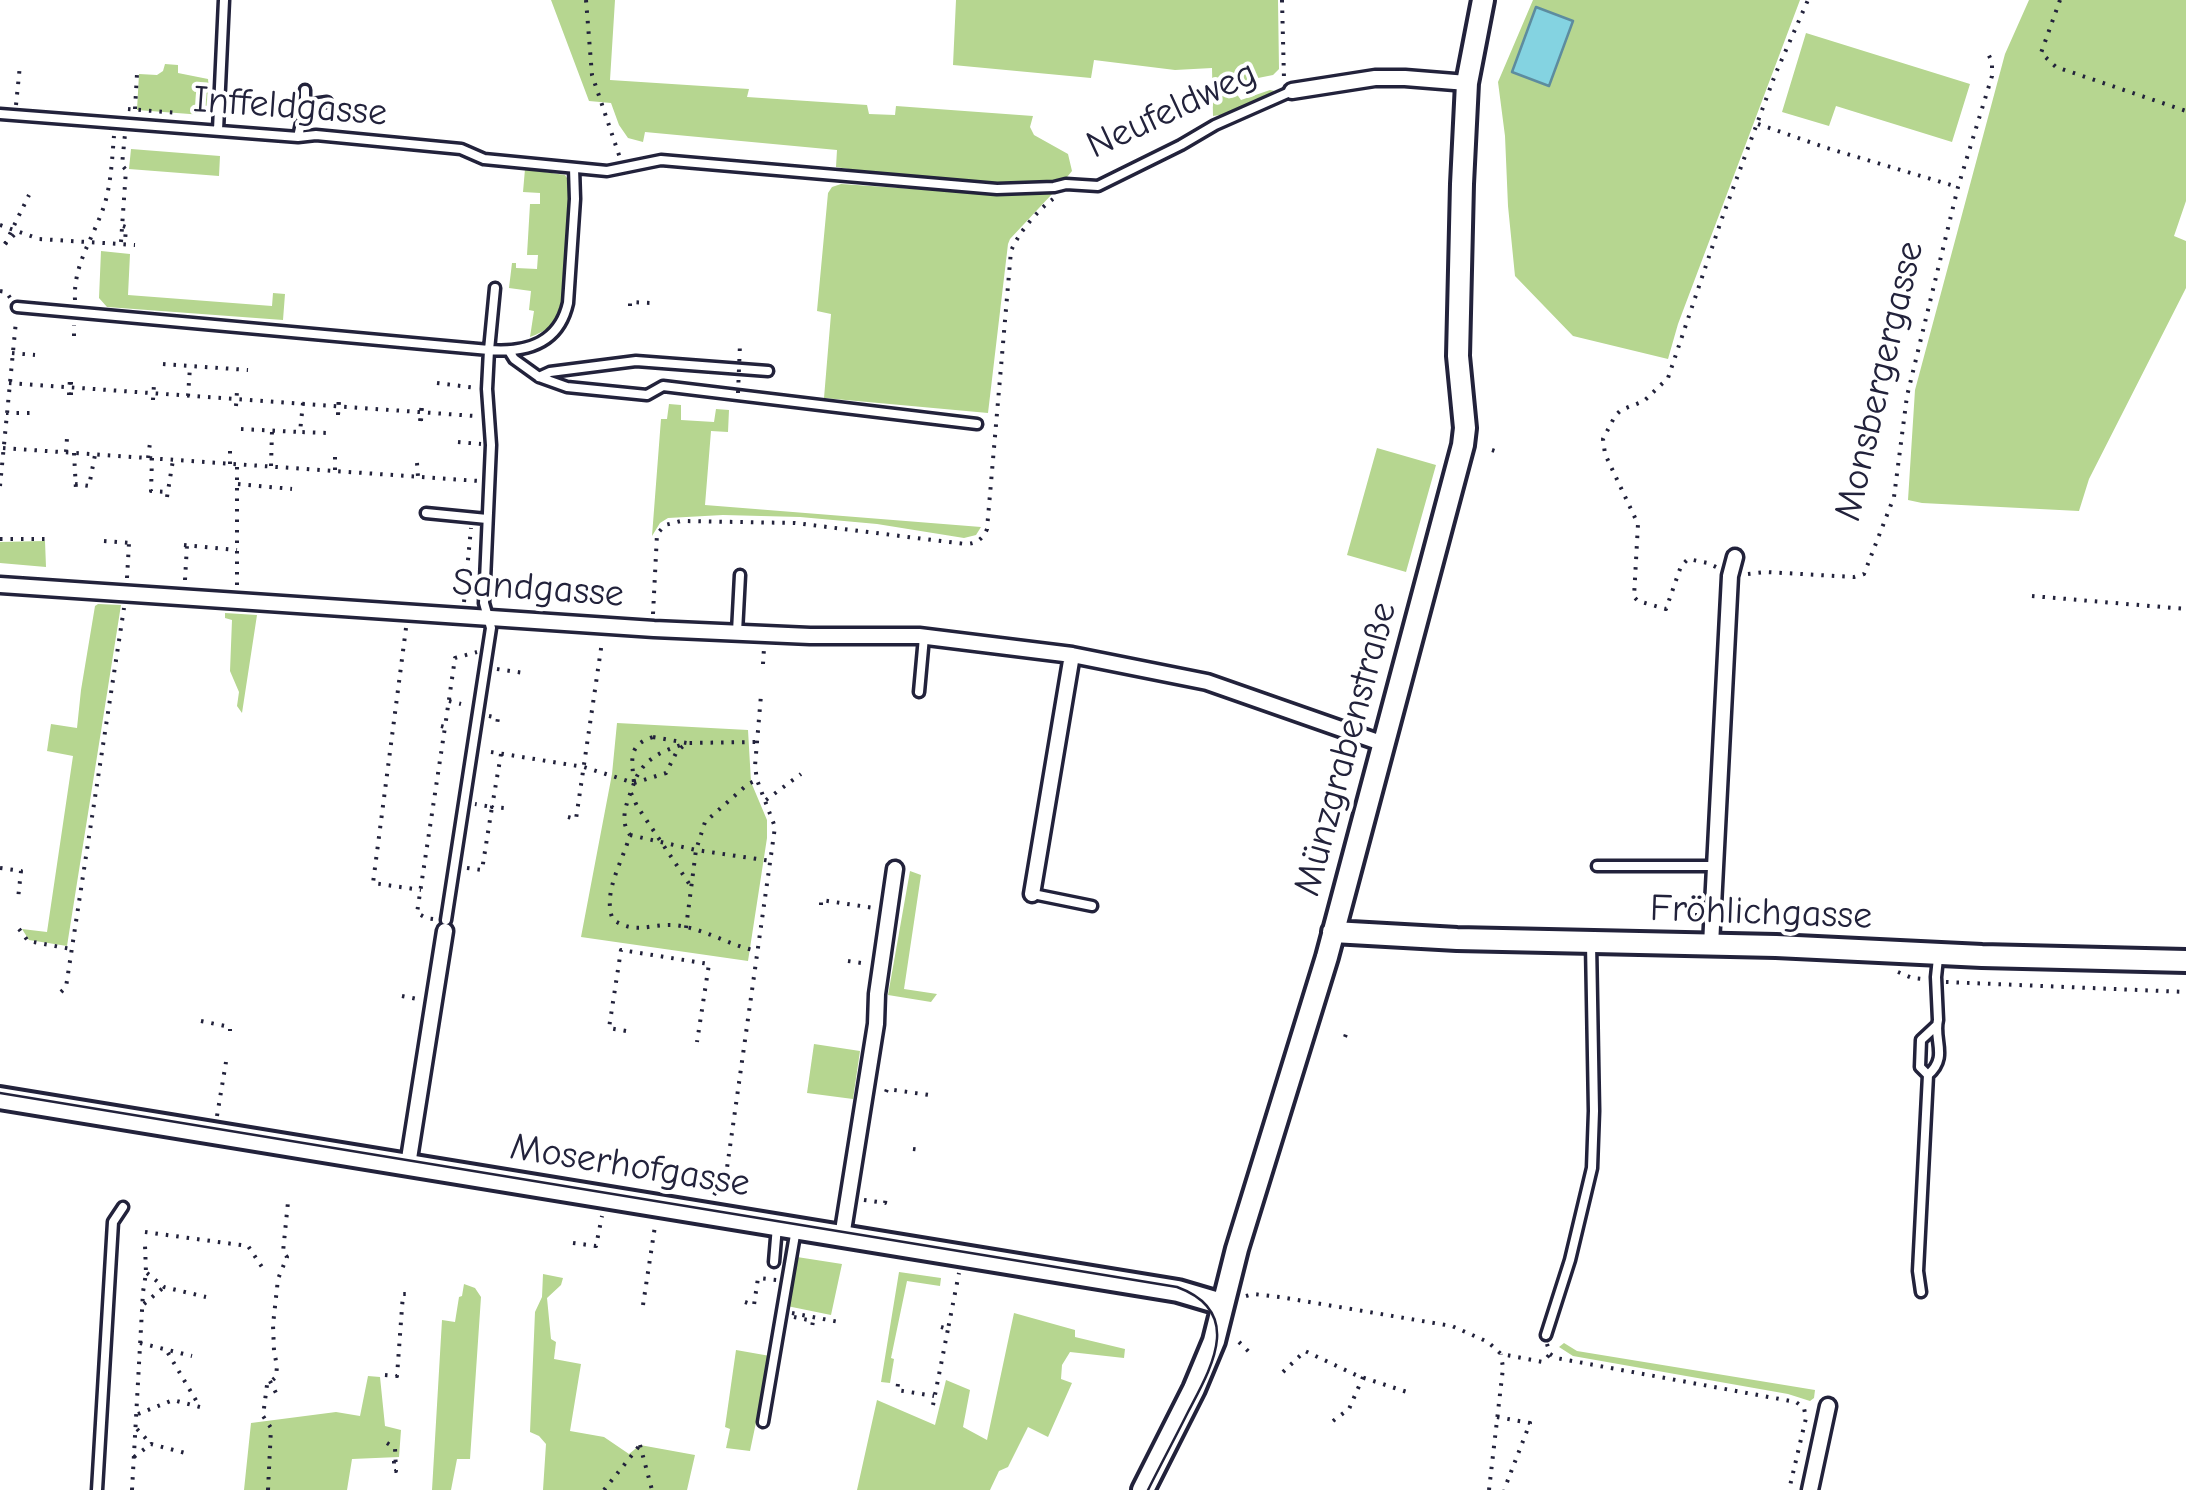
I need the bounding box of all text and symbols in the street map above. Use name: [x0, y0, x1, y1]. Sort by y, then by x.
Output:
street label: Neufeldweg: [1080, 51, 1264, 169]
street label: Inffeldgasse: [192, 77, 388, 137]
street label: Monsbergergasse: [1826, 237, 1934, 525]
street label: Sandgasse: [451, 560, 625, 618]
street label: Münzgrabenstraße: [1285, 597, 1407, 901]
street label: Fröhlichgasse: [1649, 886, 1873, 940]
street label: Moserhofgasse: [507, 1125, 753, 1207]

